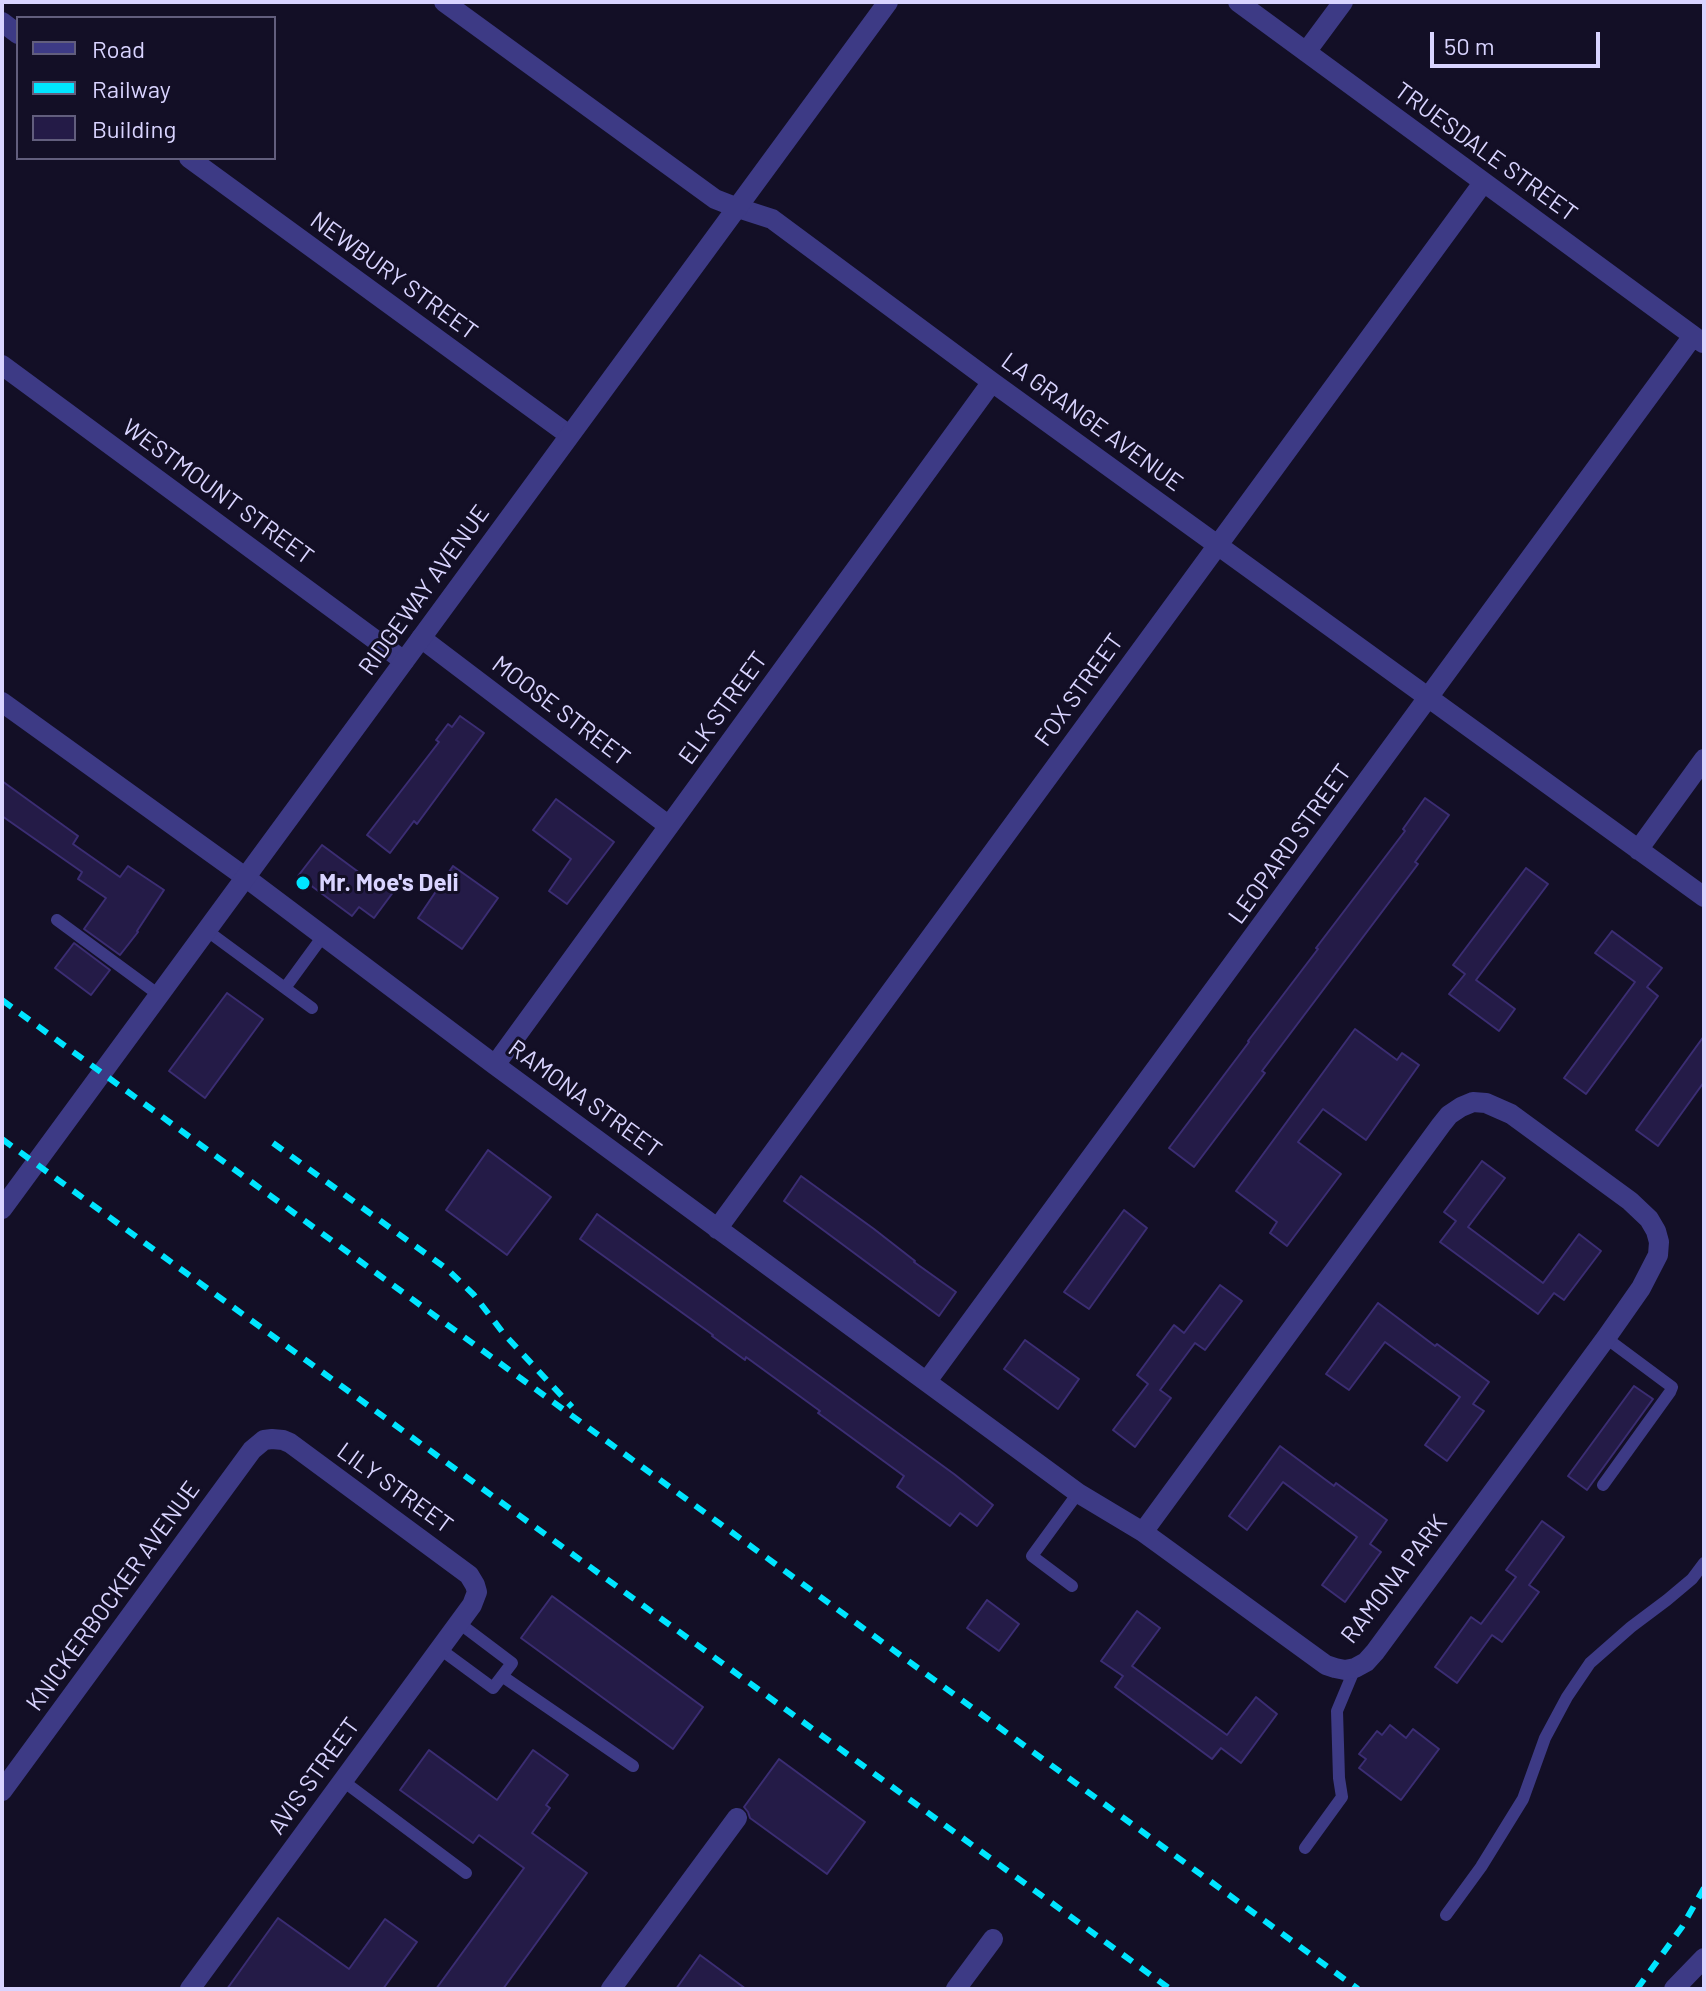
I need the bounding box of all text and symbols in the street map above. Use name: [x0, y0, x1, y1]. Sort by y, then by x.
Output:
legend: [16, 16, 276, 160]
scale bar: [1434, 16, 1604, 66]
text: 50 m: [1444, 31, 1495, 60]
text: Road: [92, 34, 145, 63]
text: Railway: [92, 74, 171, 103]
street label: TRUESDALE STREET: [1389, 76, 1583, 228]
text: Building: [92, 114, 176, 143]
street label: NEWBURY STREET: [305, 206, 483, 346]
street label: LA GRANGE AVENUE: [996, 347, 1188, 497]
street label: WESTMOUNT STREET: [117, 413, 319, 571]
street label: RIDGEWAY AVENUE: [353, 499, 495, 681]
street label: FOX STREET: [1029, 628, 1129, 752]
street label: ELK STREET: [673, 646, 773, 770]
street label: MOOSE STREET: [486, 650, 636, 772]
street label: LEOPARD STREET: [1222, 759, 1358, 929]
place label: Mr. Moe's Deli: [319, 869, 459, 897]
marker: Mr. Moe's Deli: [294, 874, 312, 892]
street label: RAMONA STREET: [503, 1034, 667, 1164]
street label: LILY STREET: [332, 1436, 458, 1540]
street label: KNICKERBOCKER AVENUE: [20, 1476, 206, 1716]
street label: RAMONA PARK: [1335, 1509, 1453, 1649]
street label: AVIS STREET: [262, 1712, 366, 1840]

